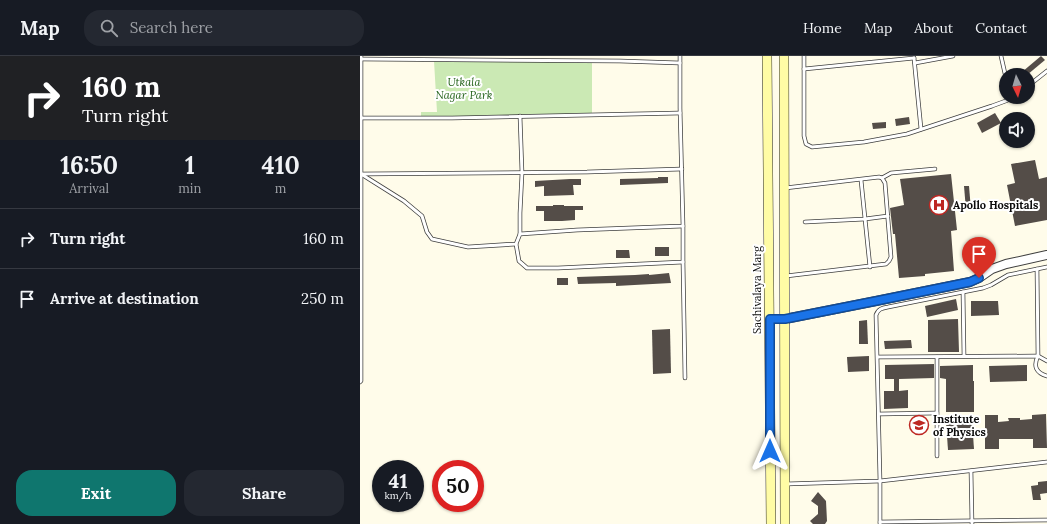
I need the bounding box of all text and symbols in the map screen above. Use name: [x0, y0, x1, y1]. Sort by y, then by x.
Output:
search box: [84, 10, 364, 46]
text: Map: [20, 16, 60, 40]
icon: search: [98, 17, 120, 39]
text: Search here: [130, 18, 213, 37]
text: Home: [803, 19, 842, 37]
text: Map: [864, 19, 892, 37]
text: About: [914, 19, 953, 37]
text: Contact: [975, 19, 1027, 37]
north arrow: [999, 68, 1035, 104]
map controls: [999, 68, 1035, 148]
text: 160 m: [82, 69, 160, 105]
icon: right: [16, 72, 68, 124]
park label: Utkala Nagar Park: [436, 75, 493, 102]
text: Turn right: [82, 104, 168, 127]
button: sound: [999, 112, 1035, 148]
text: 16:50: [60, 150, 118, 181]
text: 1: [185, 150, 195, 181]
text: 410: [262, 150, 300, 181]
text: Arrival: [69, 180, 109, 197]
text: min: [178, 180, 201, 197]
text: m: [275, 180, 286, 197]
hospital icon: Apollo Hospitals: [928, 194, 950, 216]
place label: Apollo Hospitals: [953, 198, 1038, 212]
icon: right: [16, 228, 38, 250]
text: Turn right: [50, 229, 126, 248]
text: 160 m: [303, 229, 344, 248]
pin: [962, 237, 996, 278]
icon: arrive: [968, 243, 990, 265]
street label: Sachivalaya Marg: [750, 245, 764, 334]
icon: arrive: [16, 288, 38, 310]
text: Arrive at destination: [50, 289, 199, 308]
text: 250 m: [301, 289, 344, 308]
place label: Institute of Physics: [933, 412, 986, 439]
school or university icon: Institute of Physics: [908, 414, 930, 436]
position arrow: [749, 430, 791, 472]
speed limit sign: 50: [432, 460, 484, 512]
text: 41: [388, 468, 408, 493]
button: Exit: [16, 470, 176, 516]
button: Share: [184, 470, 344, 516]
text: km/h: [384, 489, 412, 502]

